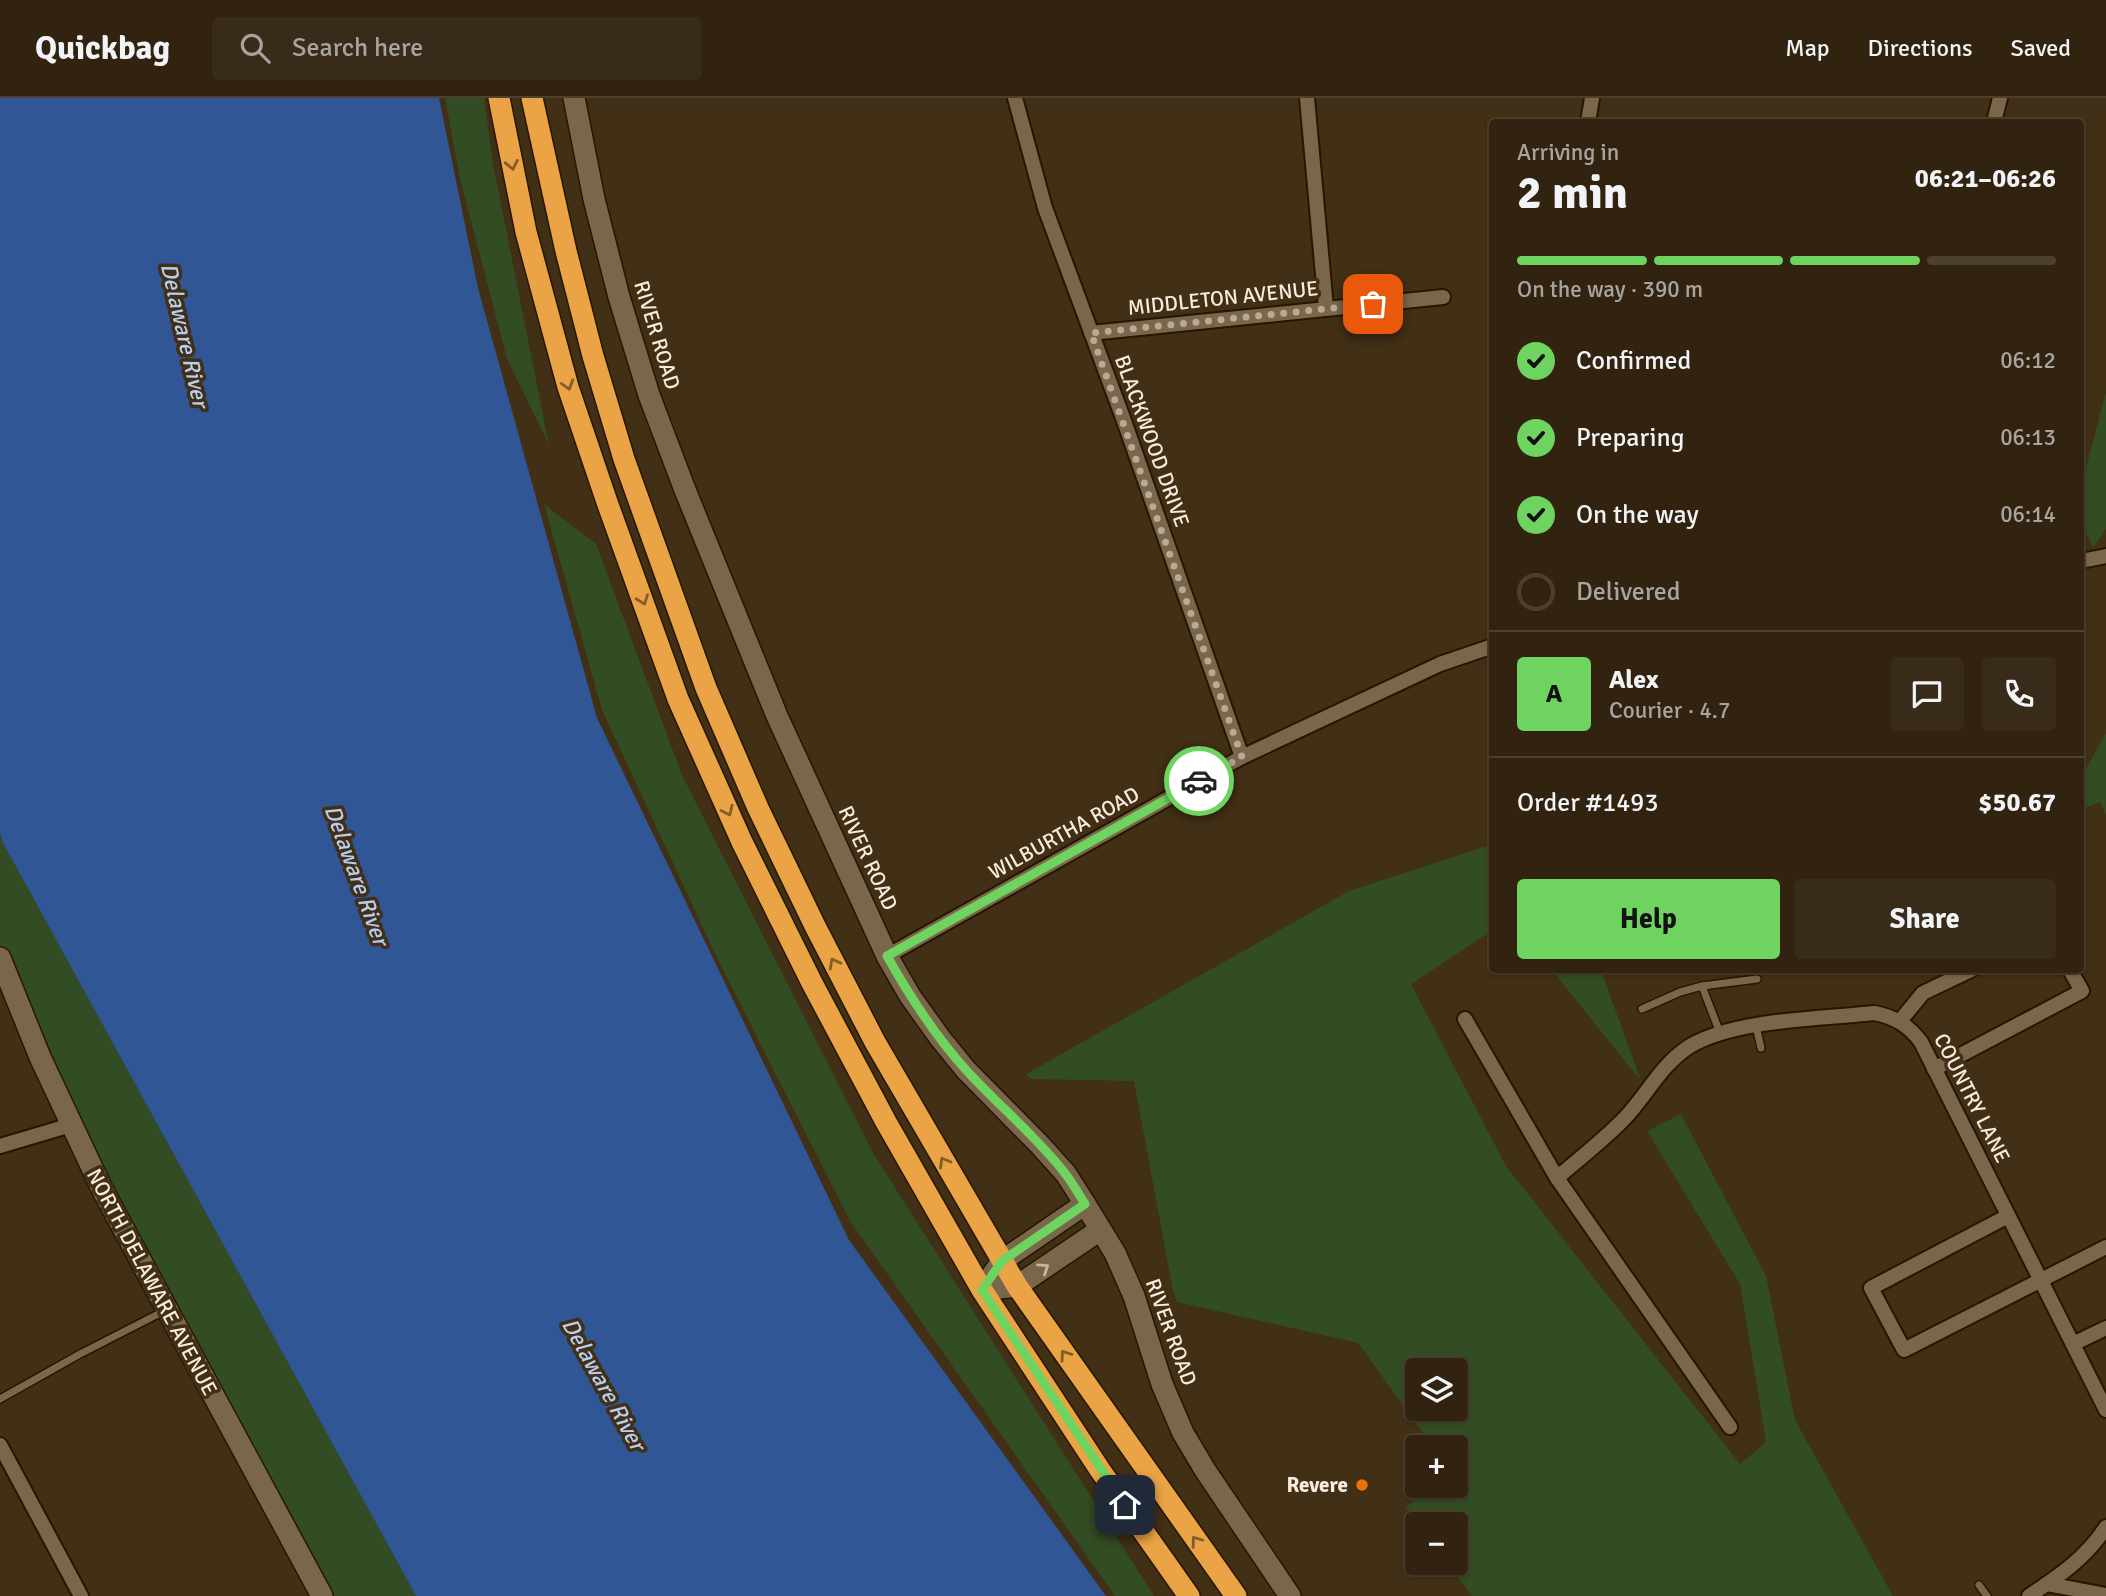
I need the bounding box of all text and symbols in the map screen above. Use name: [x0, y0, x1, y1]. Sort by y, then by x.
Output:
search box: [212, 17, 702, 80]
text: Quickbag: [35, 28, 170, 69]
icon: search: [236, 29, 274, 67]
text: Search here: [292, 32, 423, 64]
text: Map: [1785, 33, 1830, 63]
text: Directions: [1868, 33, 1973, 63]
text: Saved: [2011, 33, 2071, 63]
text: Arriving in: [1517, 138, 1619, 167]
one-way arrow: [503, 159, 518, 171]
text: 06:21–06:26: [1915, 163, 2056, 195]
text: 2 min: [1517, 165, 1628, 221]
water label: Delaware River: [154, 260, 216, 414]
pin: [1343, 274, 1403, 334]
street label: MIDDLETON AVENUE: [1126, 275, 1320, 321]
text: On the way · 390 m: [1517, 275, 1703, 304]
street label: RIVER ROAD: [628, 278, 686, 392]
icon: bag: [1354, 285, 1392, 323]
icon: check: [1517, 342, 1555, 380]
text: Confirmed: [1576, 345, 1691, 377]
text: 06:12: [2000, 346, 2056, 375]
street label: BLACKWOOD DRIVE: [1109, 351, 1195, 531]
one-way arrow: [559, 379, 574, 391]
icon: check: [1517, 419, 1555, 457]
text: Preparing: [1576, 422, 1684, 454]
text: 06:13: [2000, 423, 2056, 452]
icon: check: [1517, 496, 1555, 534]
text: On the way: [1576, 499, 1699, 531]
text: 06:14: [2000, 500, 2056, 529]
text: Delivered: [1576, 576, 1681, 608]
one-way arrow: [634, 594, 648, 606]
button: chat: [1890, 657, 1964, 731]
button: phone: [1982, 657, 2056, 731]
text: Alex: [1609, 664, 1659, 696]
text: A: [1546, 678, 1562, 710]
text: Courier · 4.7: [1609, 696, 1730, 725]
courier: [1164, 746, 1234, 816]
icon: car: [1180, 762, 1218, 800]
street label: WILBURTHA ROAD: [984, 781, 1144, 885]
text: Order #1493: [1517, 787, 1658, 819]
text: $50.67: [1978, 787, 2056, 819]
water label: Delaware River: [318, 801, 397, 953]
street label: RIVER ROAD: [832, 802, 904, 914]
one-way arrow: [720, 804, 734, 816]
button: Help: [1517, 879, 1780, 959]
button: Share: [1794, 879, 2056, 959]
one-way arrow: [829, 958, 842, 970]
street label: COUNTRY LANE: [1928, 1029, 2016, 1167]
one-way arrow: [939, 1157, 952, 1169]
street label: NORTH DELAWARE AVENUE: [81, 1164, 223, 1400]
one-way arrow: [1036, 1264, 1049, 1276]
street label: RIVER ROAD: [1140, 1275, 1202, 1389]
water label: Delaware River: [555, 1313, 654, 1459]
one-way arrow: [1061, 1350, 1073, 1363]
map controls: [1405, 1358, 1468, 1575]
button: layers: [1405, 1358, 1468, 1421]
button: +: [1405, 1435, 1468, 1498]
place label: Revere: [1286, 1472, 1348, 1498]
pin: [1095, 1475, 1155, 1535]
marker: Revere: [1354, 1477, 1370, 1493]
icon: home: [1106, 1486, 1144, 1524]
button: −: [1405, 1512, 1468, 1575]
one-way arrow: [1191, 1536, 1204, 1549]

